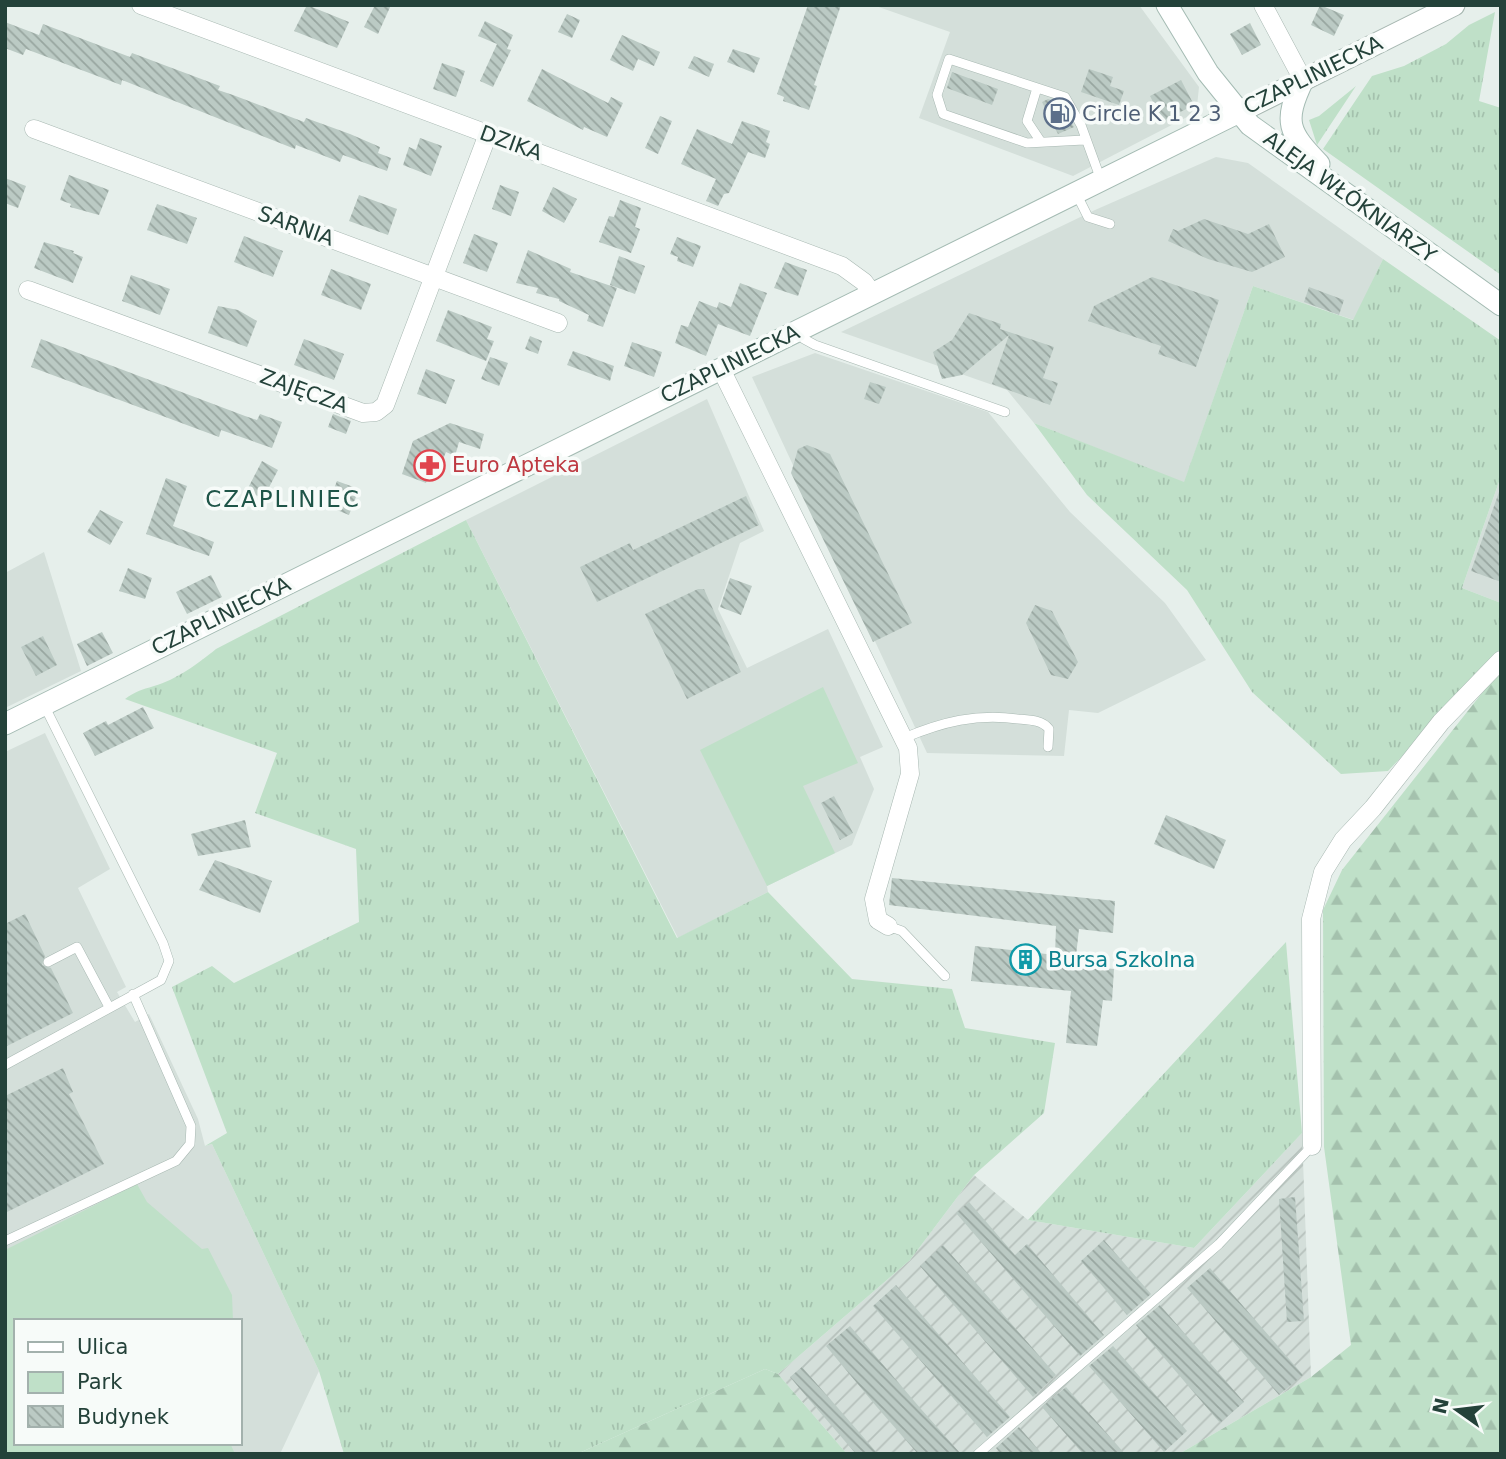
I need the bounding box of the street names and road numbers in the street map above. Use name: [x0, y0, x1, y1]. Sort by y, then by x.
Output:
street label: CZAPLINIECKA: [1240, 31, 1387, 119]
street label: DZIKA: [477, 121, 546, 166]
street label: ALEJA WŁÓKNIARZY: [1259, 126, 1442, 268]
street label: SARNIA: [255, 201, 338, 251]
street label: CZAPLINIECKA: [657, 320, 804, 408]
street label: ZAJĘCZA: [257, 364, 352, 418]
street label: CZAPLINIECKA: [148, 572, 295, 660]

